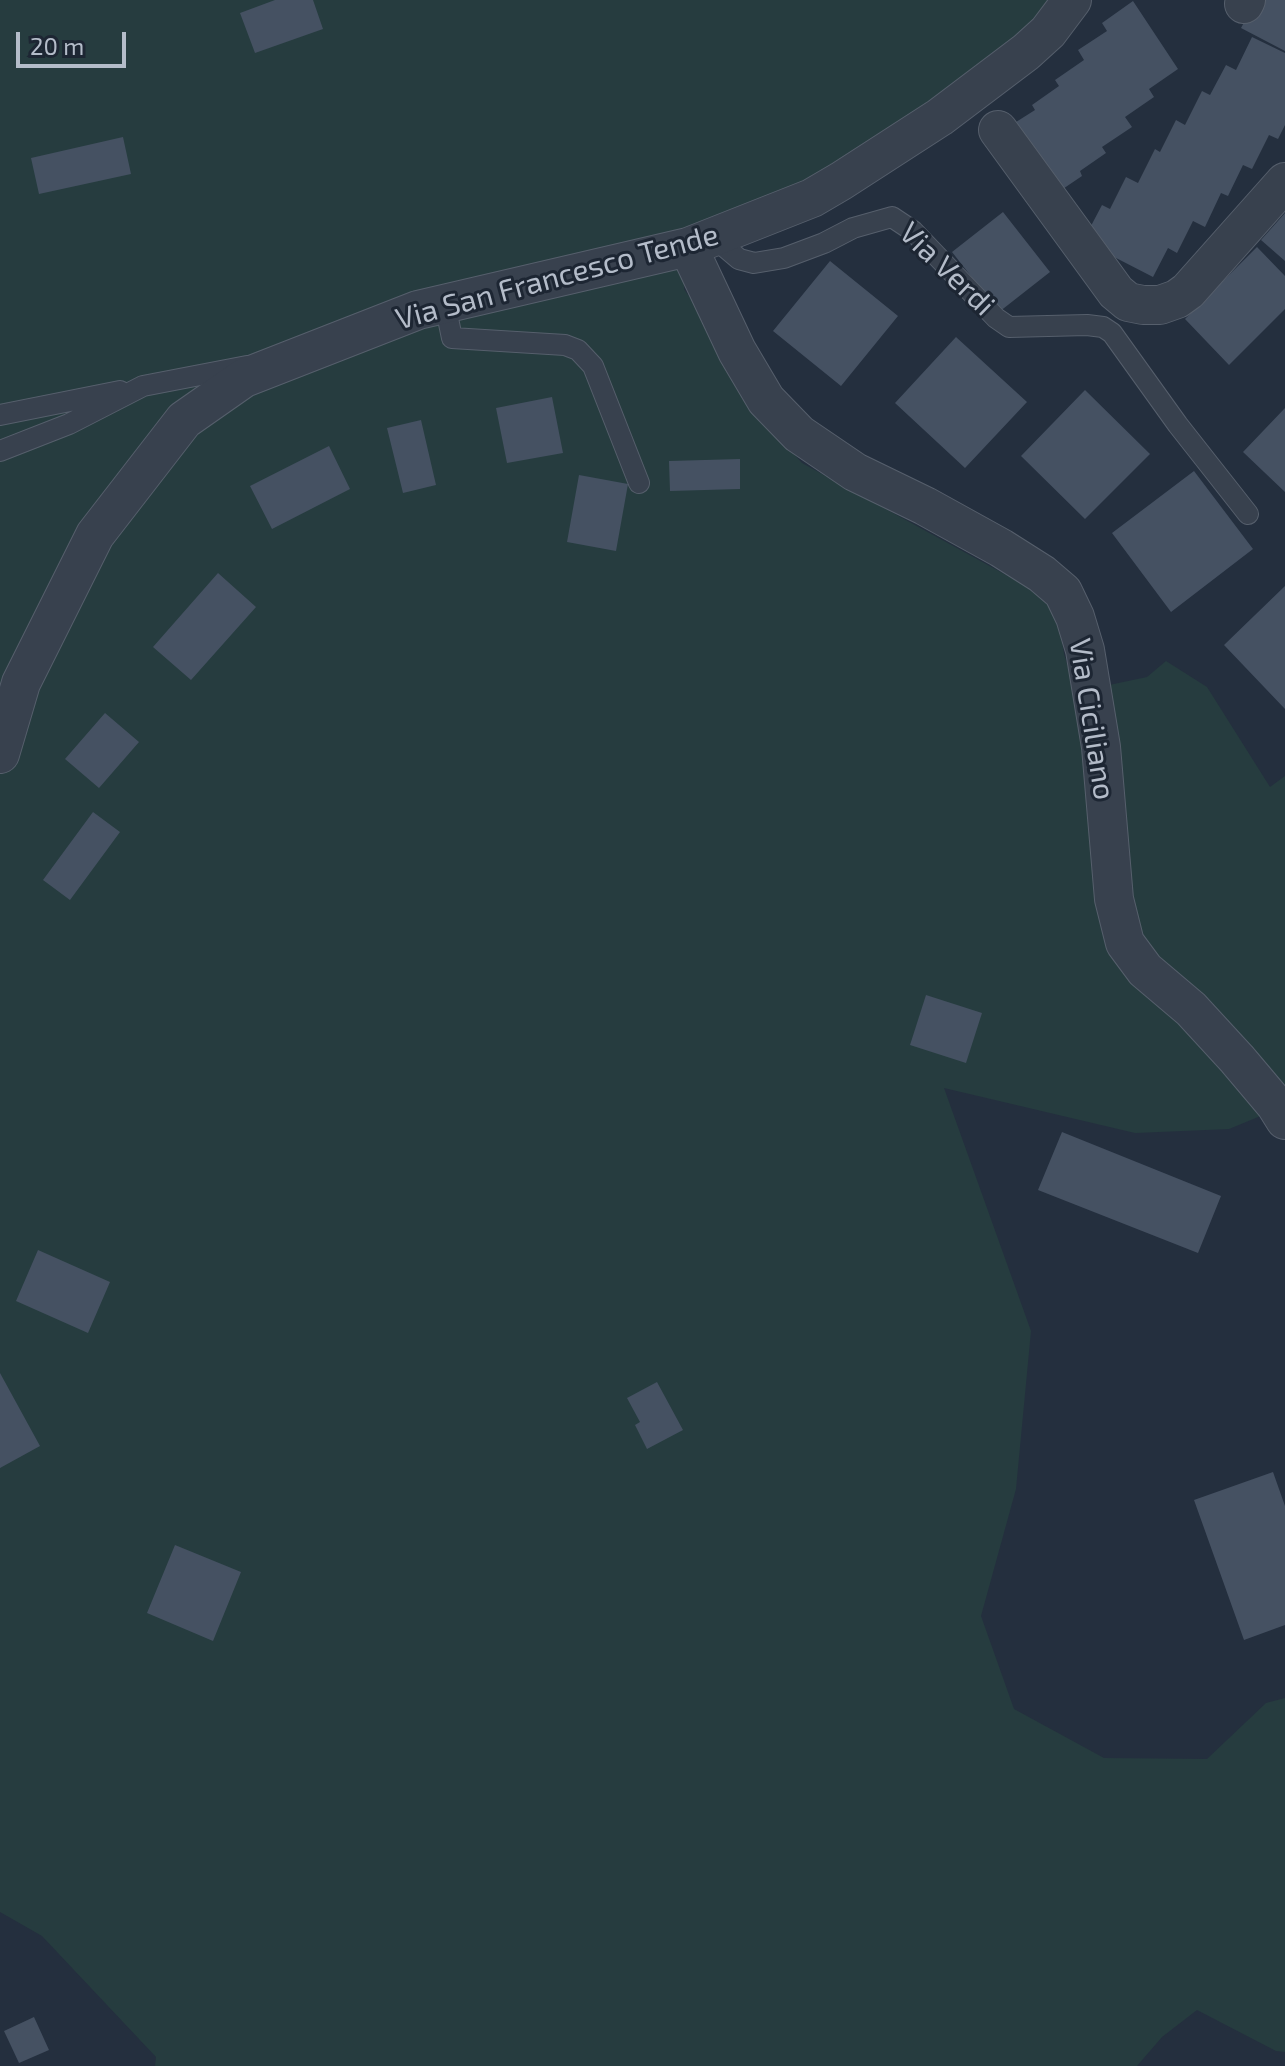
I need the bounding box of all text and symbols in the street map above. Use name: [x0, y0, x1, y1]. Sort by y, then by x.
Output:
scale bar: [20, 16, 130, 66]
text: 20 m: [30, 31, 84, 60]
street label: Via Verdi: [892, 215, 1002, 323]
street label: Via San Francesco Tende: [392, 217, 722, 337]
street label: Via Ciciliano: [1061, 636, 1123, 802]

